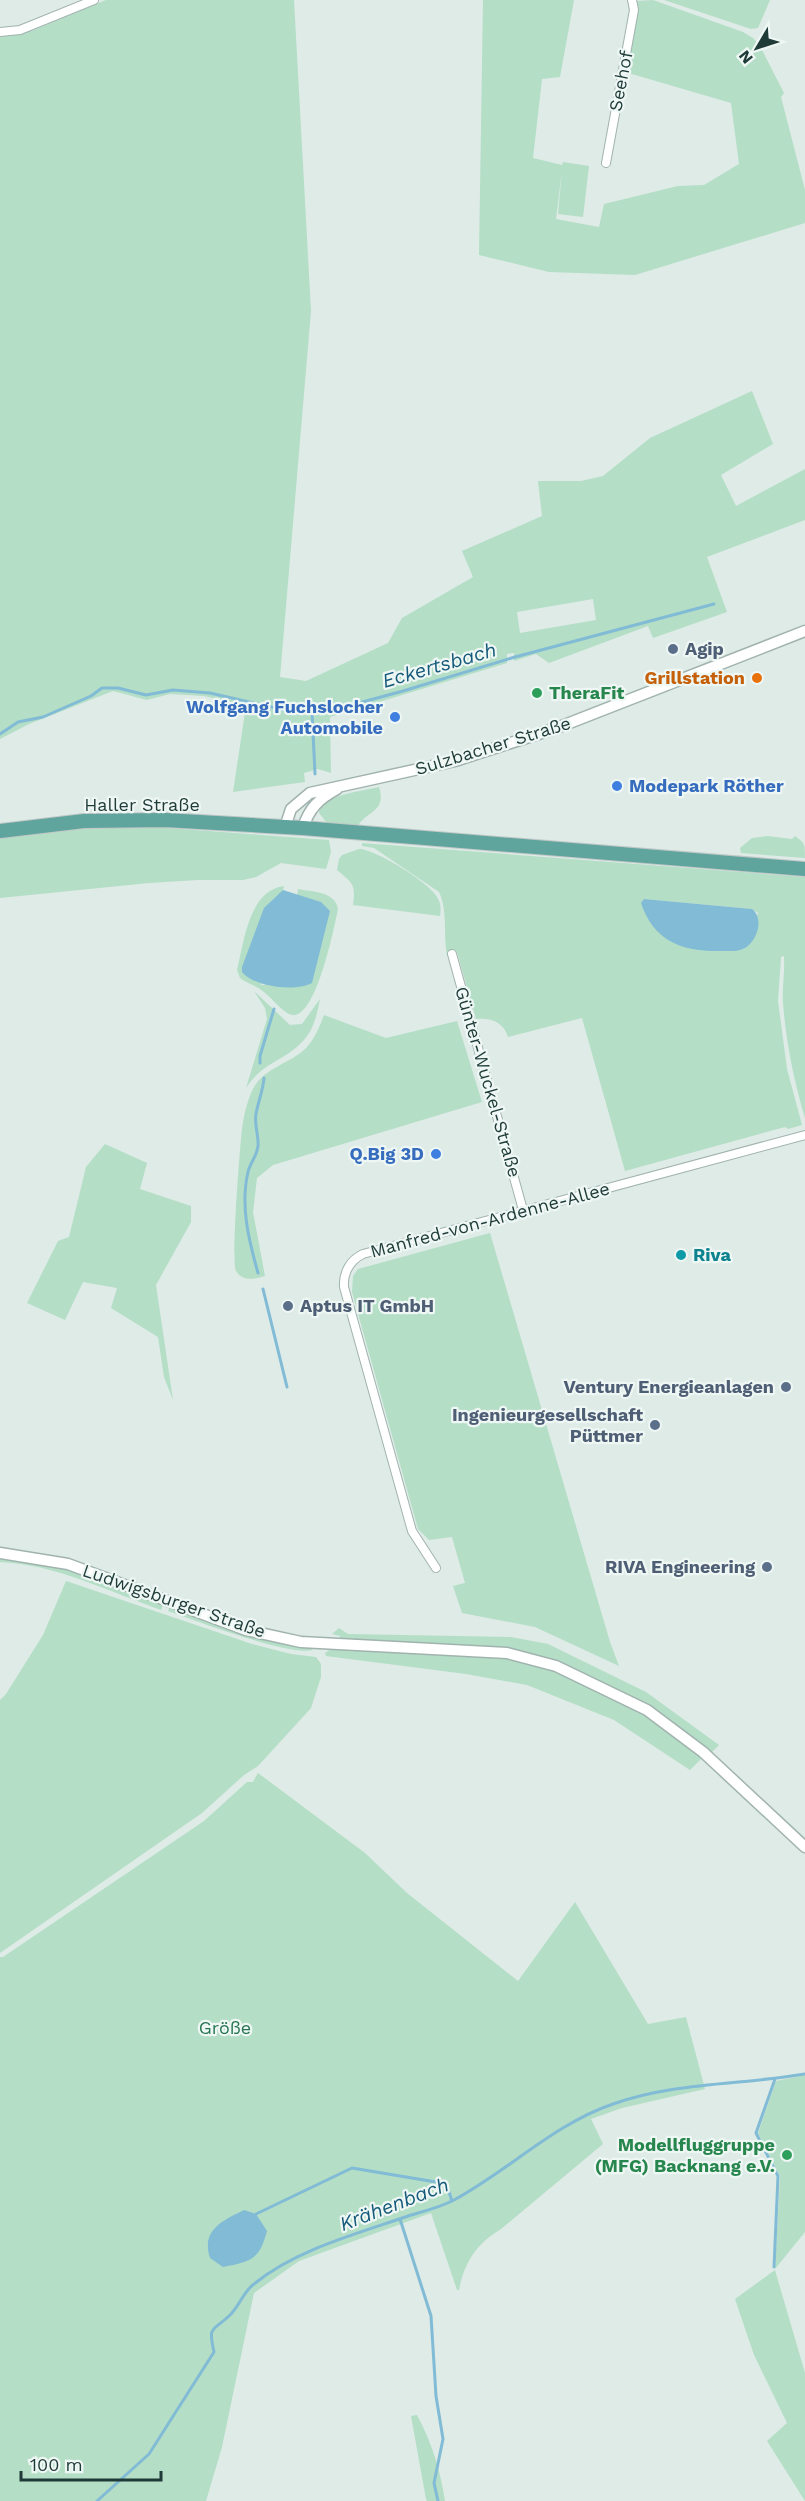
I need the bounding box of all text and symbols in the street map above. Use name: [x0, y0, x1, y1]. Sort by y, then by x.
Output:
north arrow: [727, 18, 787, 78]
text: N: [735, 47, 757, 68]
street label: Seehof: [604, 49, 637, 113]
water label: Eckertsbach: [379, 637, 499, 693]
place label: Agip: [685, 638, 724, 659]
marker: Agip: [666, 642, 680, 656]
place label: Grillstation: [645, 667, 745, 688]
marker: Grillstation: [750, 671, 764, 685]
place label: TheraFit: [549, 682, 625, 703]
marker: TheraFit: [530, 686, 544, 700]
place label: Wolfgang Fuchslocher Automobile: [186, 696, 383, 738]
marker: Wolfgang Fuchslocher Automobile: [388, 710, 402, 724]
street label: Sulzbacher Straße: [412, 712, 573, 779]
place label: Modepark Röther: [629, 775, 784, 796]
marker: Modepark Röther: [610, 779, 624, 793]
street label: Haller Straße: [84, 794, 200, 815]
street label: Günter-Wuckel-Straße: [451, 984, 526, 1180]
place label: Q.Big 3D: [350, 1143, 424, 1164]
marker: Q.Big 3D: [429, 1147, 443, 1161]
street label: Manfred-von-Ardenne-Allee: [368, 1177, 612, 1262]
place label: Riva: [693, 1244, 732, 1265]
marker: Riva: [674, 1248, 688, 1262]
place label: Aptus IT GmbH: [300, 1295, 434, 1316]
marker: Aptus IT GmbH: [281, 1299, 295, 1313]
place label: Ventury Energieanlagen: [564, 1376, 774, 1397]
marker: Ventury Energieanlagen: [779, 1380, 793, 1394]
place label: Ingenieurgesellschaft Püttmer: [452, 1404, 643, 1446]
marker: Ingenieurgesellschaft Püttmer: [648, 1418, 662, 1432]
place label: RIVA Engineering: [605, 1556, 756, 1577]
street label: Ludwigsburger Straße: [80, 1559, 268, 1642]
marker: RIVA Engineering: [760, 1560, 774, 1574]
park label: Größe: [199, 2017, 251, 2038]
place label: Modellfluggruppe (MFG) Backnang e.V.: [595, 2134, 775, 2176]
marker: Modellfluggruppe (MFG) Backnang e.V.: [780, 2148, 794, 2162]
water label: Krähenbach: [336, 2172, 452, 2236]
scale bar: [21, 2444, 160, 2482]
text: 100 m: [30, 2454, 83, 2475]

